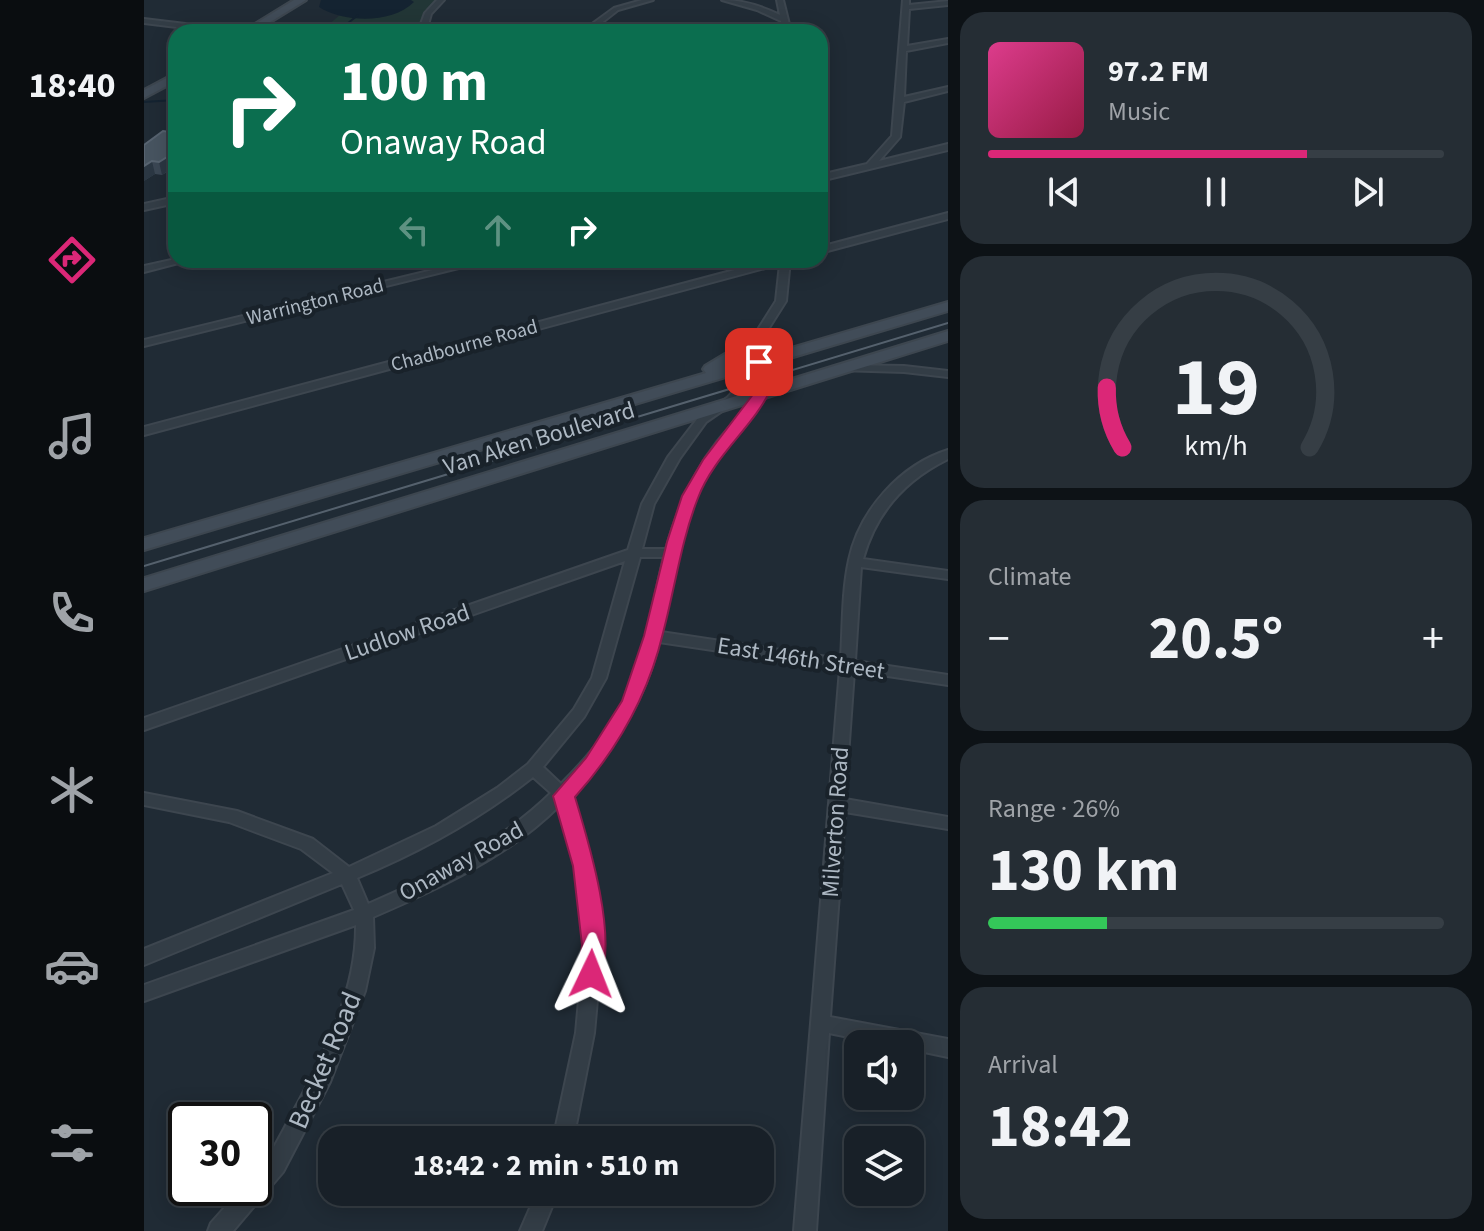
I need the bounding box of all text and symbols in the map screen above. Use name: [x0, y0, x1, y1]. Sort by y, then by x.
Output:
text: 100 m: [340, 43, 488, 122]
text: 97.2 FM: [1108, 50, 1209, 93]
icon: right: [208, 56, 312, 160]
text: 18:40: [29, 60, 115, 111]
text: Music: [1108, 93, 1170, 130]
text: Onaway Road: [340, 117, 547, 168]
icon: previous: [1042, 170, 1086, 214]
icon: pause: [1194, 170, 1238, 214]
icon: next: [1346, 170, 1390, 214]
icon: left: [392, 208, 436, 252]
icon: ahead: [476, 208, 520, 252]
icon: right: [560, 208, 604, 252]
icon: directions: [44, 232, 100, 288]
street label: Warrington Road: [244, 271, 387, 333]
street label: Chadbourne Road: [388, 313, 541, 379]
pin: [725, 328, 793, 396]
text: 19: [1172, 328, 1260, 446]
icon: arrive: [737, 340, 781, 384]
street label: Van Aken Boulevard: [439, 393, 639, 484]
icon: music: [44, 408, 100, 464]
text: km/h: [1184, 426, 1248, 466]
text: Climate: [988, 558, 1072, 595]
icon: phone: [44, 585, 100, 641]
street label: Ludlow Road: [340, 595, 475, 670]
text: 20.5°: [1149, 597, 1283, 682]
text: −: [988, 608, 1010, 671]
text: +: [1422, 608, 1444, 671]
street label: East 146th Street: [715, 628, 887, 689]
street label: Milverton Road: [813, 745, 858, 899]
icon: climate: [44, 762, 100, 818]
text: Range · 26%: [988, 790, 1120, 827]
street label: Onaway Road: [392, 813, 530, 910]
text: 130 km: [988, 829, 1179, 914]
position arrow: [549, 932, 633, 1016]
icon: car: [44, 938, 100, 994]
street label: Becket Road: [278, 986, 372, 1135]
map controls: [844, 1030, 924, 1206]
button: sound: [844, 1030, 924, 1110]
text: Arrival: [988, 1046, 1058, 1083]
text: 18:42: [988, 1085, 1133, 1170]
speed limit sign: 30: [168, 1102, 272, 1206]
icon: filters: [44, 1115, 100, 1171]
button: layers: [844, 1126, 924, 1206]
text: 18:42 · 2 min · 510 m: [413, 1144, 679, 1187]

